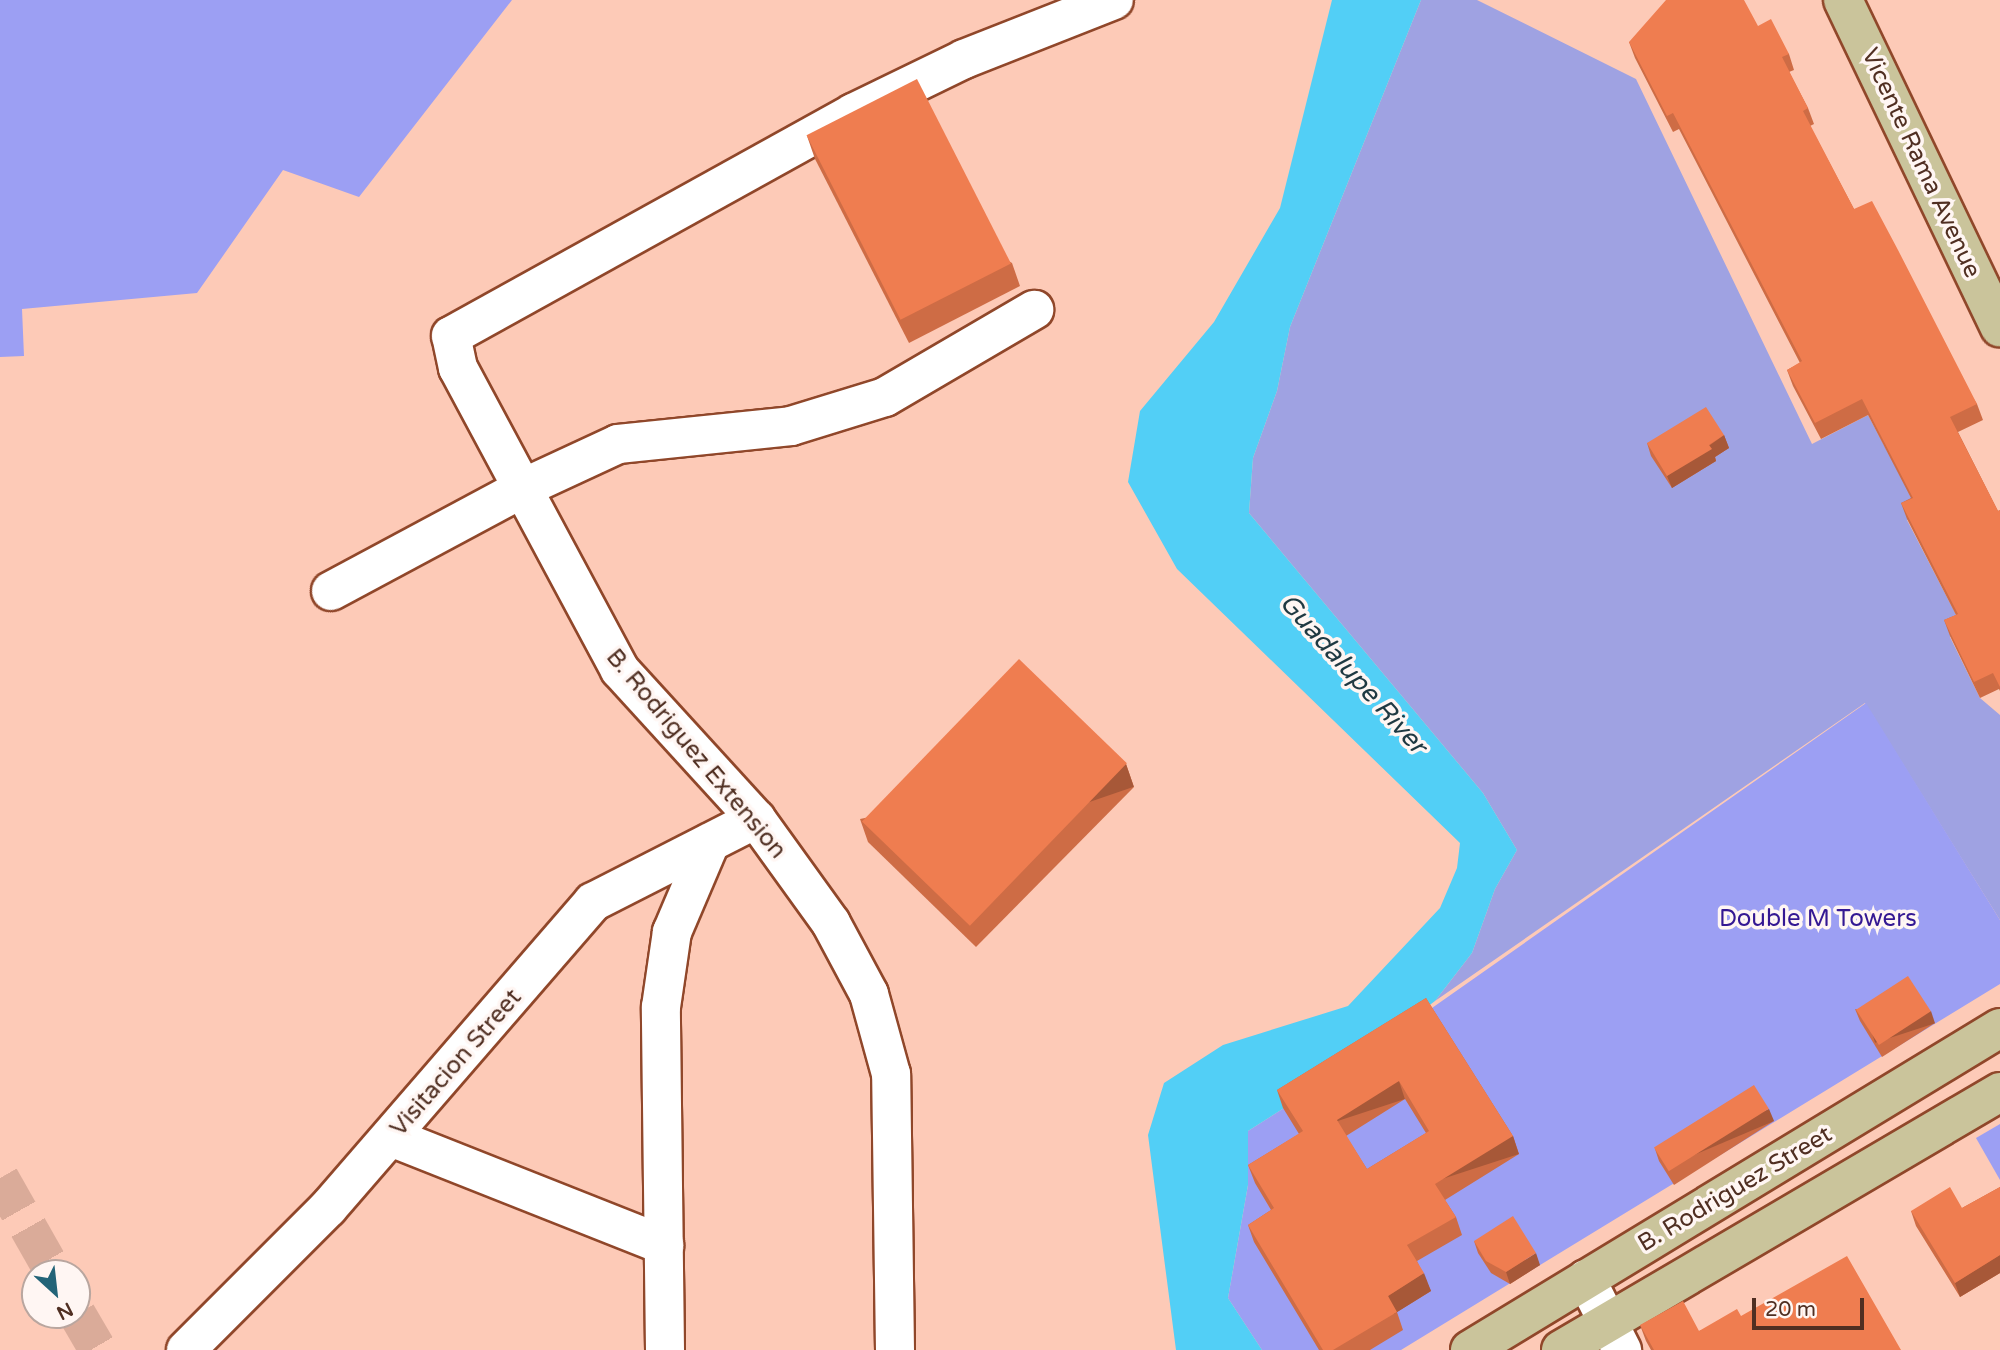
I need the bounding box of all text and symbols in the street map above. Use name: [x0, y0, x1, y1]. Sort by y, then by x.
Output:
street label: Vicente Rama Avenue: [1855, 44, 1987, 282]
water label: Guadalupe River: [1273, 588, 1433, 760]
street label: B. Rodriguez Extension: [600, 643, 792, 865]
park label: Double M Towers: [1719, 905, 1917, 933]
street label: Visitacion Street: [384, 984, 528, 1142]
street label: B. Rodriguez Street: [1633, 1120, 1837, 1258]
north arrow: [21, 1259, 91, 1329]
scale bar: [1755, 1284, 1867, 1328]
text: 20 m: [1765, 1297, 1816, 1322]
text: N: [53, 1298, 76, 1324]

